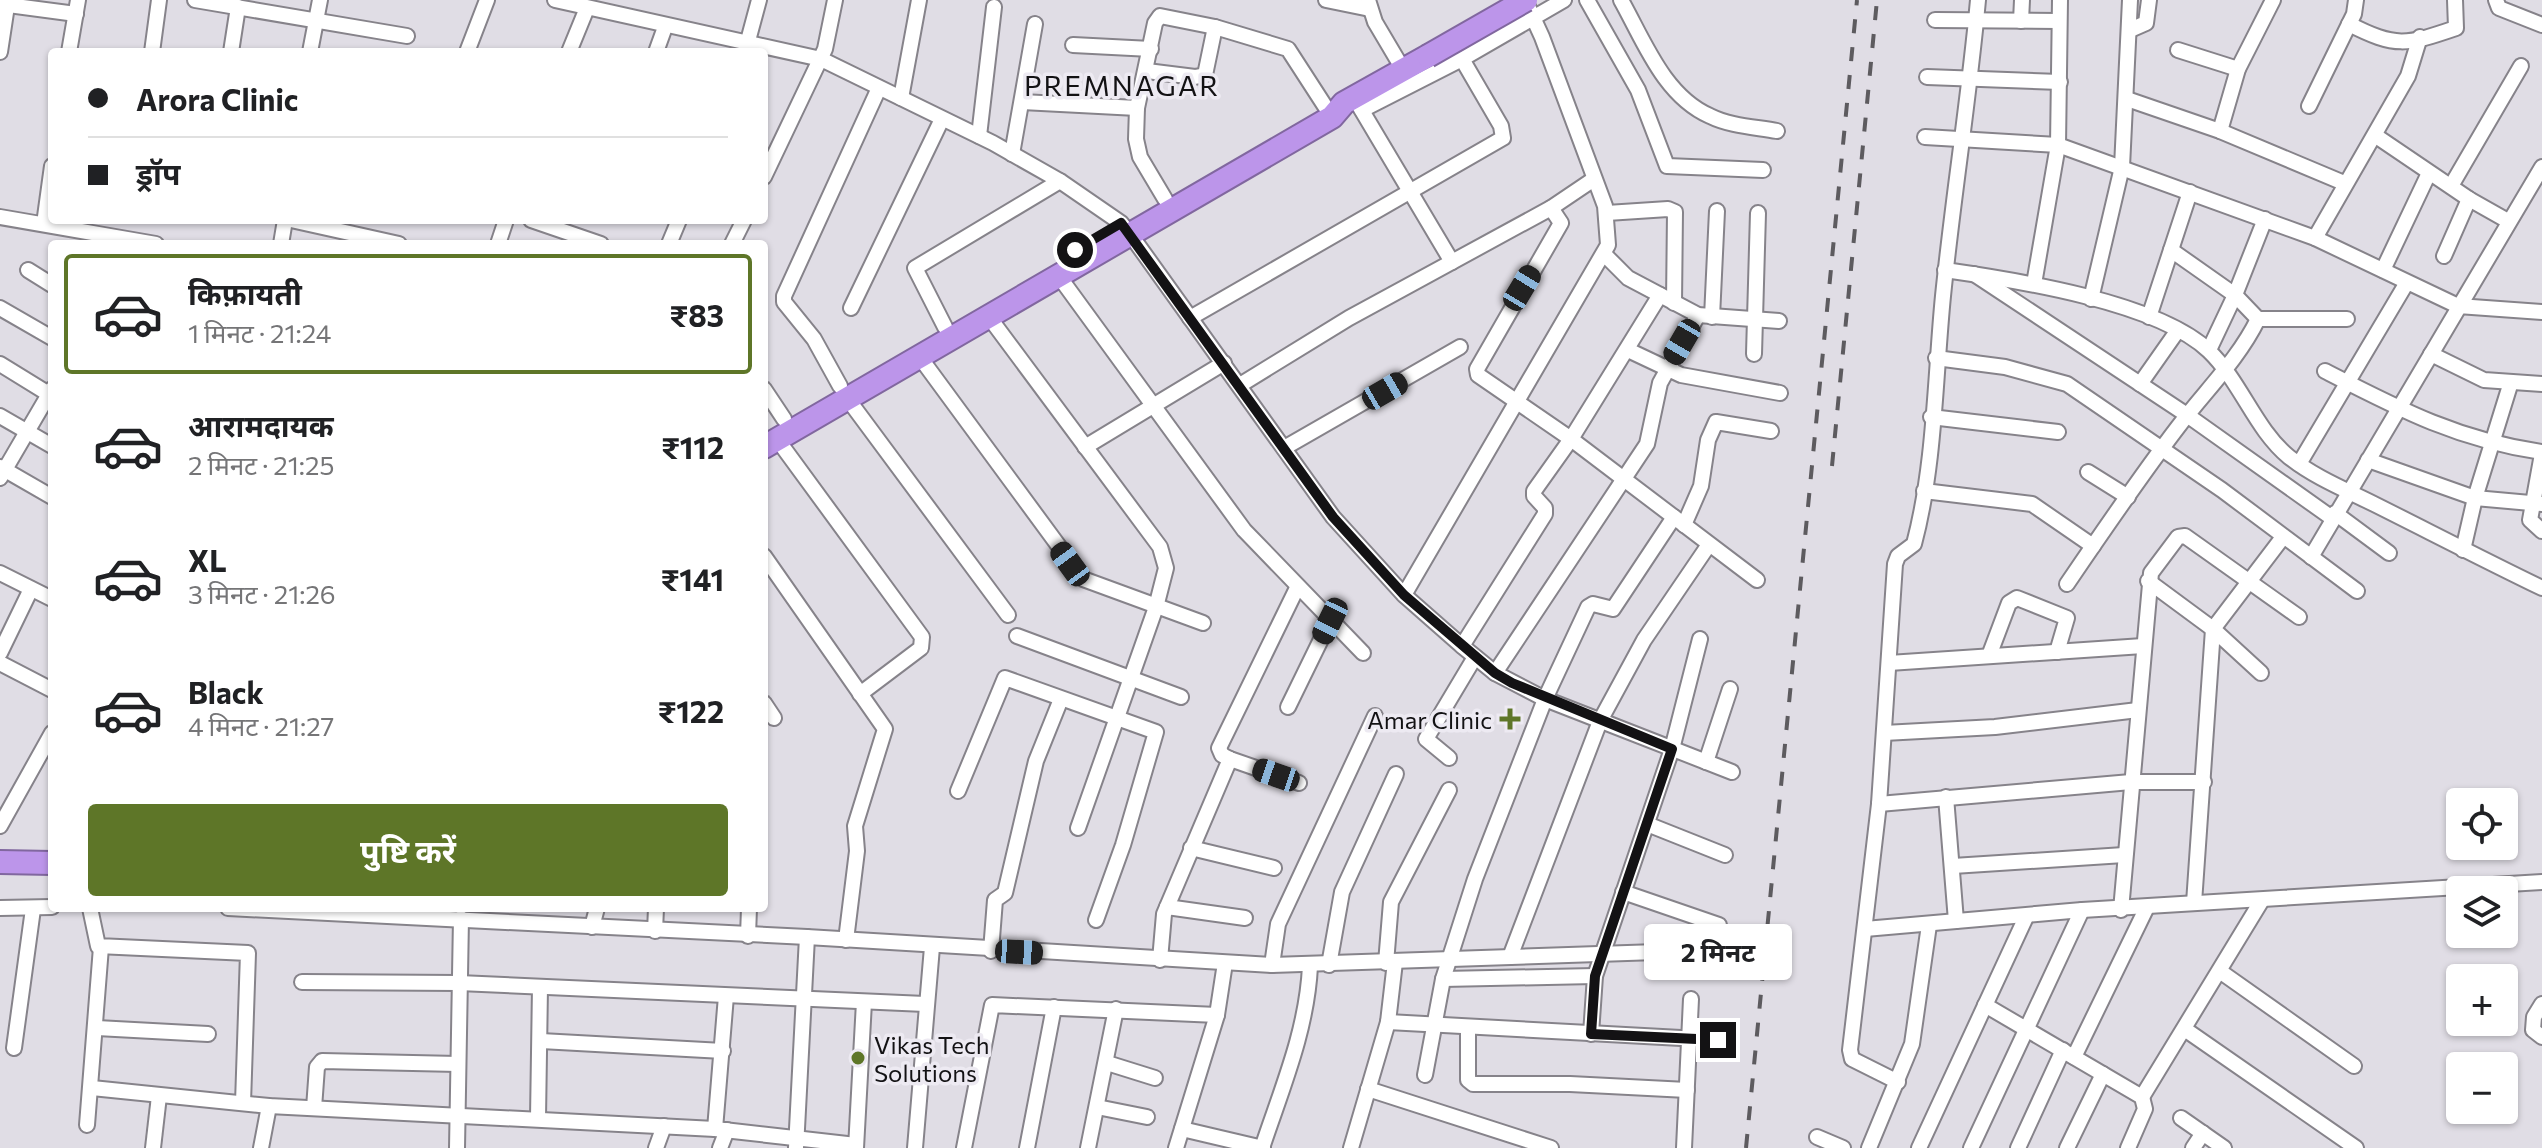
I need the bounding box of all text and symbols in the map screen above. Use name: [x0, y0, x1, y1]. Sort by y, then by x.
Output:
district label: PREMNAGAR: [1024, 68, 1220, 102]
text: Arora Clinic: [136, 80, 298, 117]
text: ड्रॉप: [136, 154, 180, 191]
route start: [1057, 232, 1093, 268]
car: [1499, 261, 1545, 315]
text: किफ़ायती: [188, 274, 302, 311]
icon: car: [92, 278, 164, 350]
text: ₹83: [670, 296, 724, 333]
car: [1660, 315, 1704, 369]
text: 1 मिनट · 21:24: [188, 317, 331, 348]
car: [1358, 369, 1412, 413]
text: आरामदायक: [188, 406, 334, 443]
icon: car: [92, 410, 164, 482]
text: ₹112: [661, 428, 724, 465]
text: 2 मिनट · 21:25: [188, 449, 334, 480]
car: [1046, 538, 1094, 590]
text: XL: [188, 541, 227, 578]
icon: car: [92, 542, 164, 614]
text: ₹141: [661, 560, 724, 597]
text: 3 मिनट · 21:26: [188, 578, 336, 609]
car: [1309, 594, 1351, 648]
text: Black: [188, 673, 264, 710]
icon: car: [92, 674, 164, 746]
text: ₹122: [658, 692, 724, 729]
place label: Amar Clinic: [1367, 705, 1492, 734]
marker: Amar Clinic: [1499, 708, 1521, 730]
text: 4 मिनट · 21:27: [188, 710, 334, 741]
car: [1249, 756, 1303, 794]
map controls: [2446, 788, 2518, 1124]
button: locate: [2446, 788, 2518, 860]
button: पुष्टि करें: [88, 804, 728, 896]
button: layers: [2446, 876, 2518, 948]
callout: 2 मिनट: [1644, 924, 1792, 980]
text: 2 मिनट: [1681, 936, 1755, 967]
car: [994, 939, 1044, 965]
button: +: [2446, 964, 2518, 1036]
route end: [1700, 1022, 1736, 1058]
place label: Vikas Tech Solutions: [874, 1030, 990, 1087]
marker: Vikas Tech Solutions: [849, 1049, 867, 1067]
button: −: [2446, 1052, 2518, 1124]

